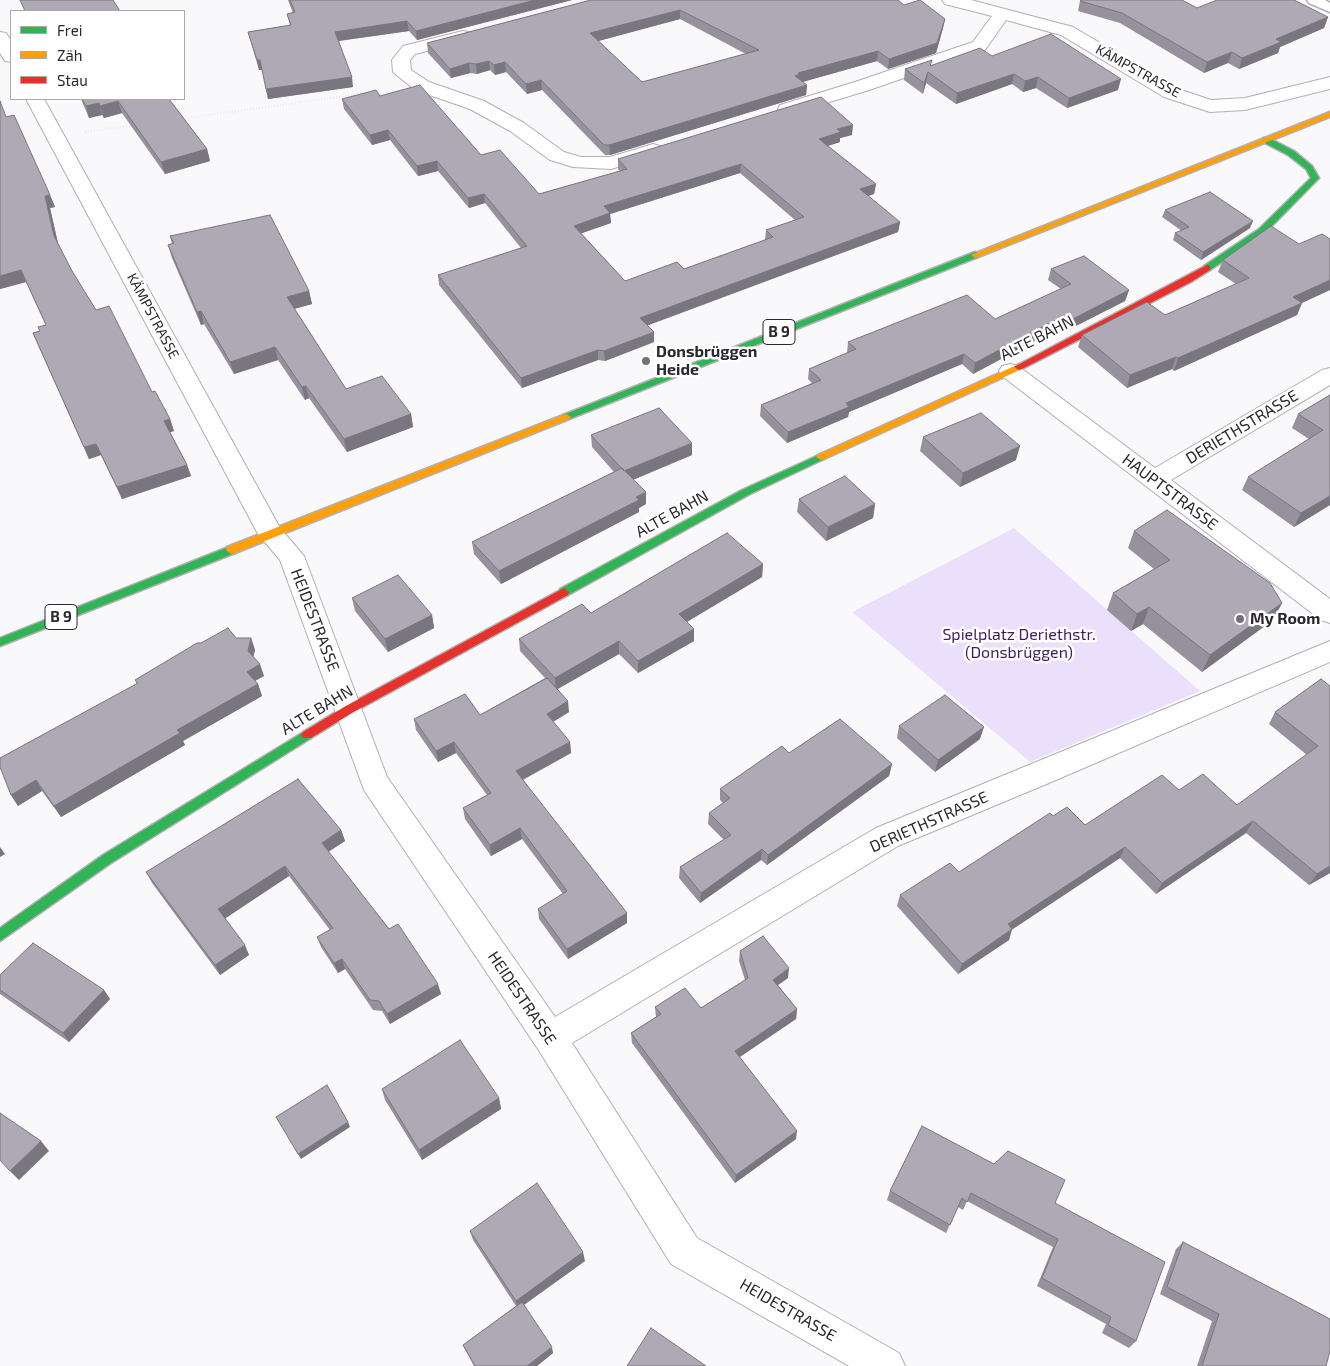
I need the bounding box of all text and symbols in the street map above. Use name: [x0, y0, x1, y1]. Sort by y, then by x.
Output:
legend: [10, 10, 185, 100]
text: Frei: [57, 21, 82, 39]
street label: KÄMPSTRASSE: [1093, 41, 1183, 101]
text: Zäh: [57, 46, 82, 64]
text: Stau: [57, 71, 88, 89]
street label: KÄMPSTRASSE: [123, 270, 183, 362]
street label: ALTE BAHN: [997, 311, 1077, 365]
road number: B 9: [763, 320, 795, 344]
place label: Donsbrüggen Heide: [656, 342, 757, 380]
marker: Donsbrüggen Heide: [640, 355, 652, 367]
street label: DERIETHSTRASSE: [1182, 386, 1302, 468]
street label: HAUPTSTRASSE: [1118, 450, 1222, 534]
street label: ALTE BAHN: [632, 486, 712, 542]
street label: HEIDESTRASSE: [287, 566, 343, 674]
road number: B 9: [45, 604, 77, 630]
place label: My Room: [1250, 609, 1320, 629]
marker: My Room: [1234, 613, 1246, 625]
park label: Spielplatz Deriethstr. (Donsbrüggen): [942, 625, 1096, 663]
street label: ALTE BAHN: [278, 681, 356, 739]
street label: DERIETHSTRASSE: [867, 787, 991, 857]
street label: HEIDESTRASSE: [484, 948, 560, 1048]
street label: HEIDESTRASSE: [736, 1275, 840, 1345]

